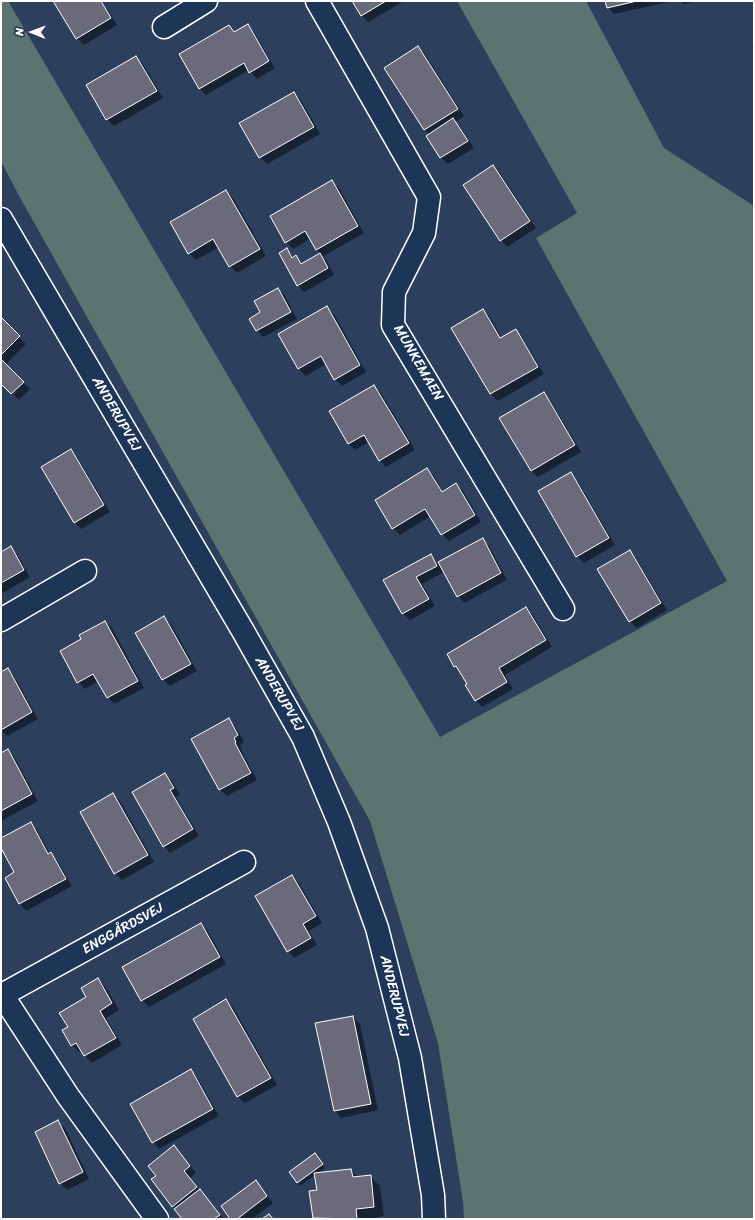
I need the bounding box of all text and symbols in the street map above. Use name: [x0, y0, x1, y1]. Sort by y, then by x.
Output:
north arrow: [12, 12, 52, 52]
text: N: [10, 28, 29, 36]
street label: MUNKEMAEN: [390, 322, 446, 404]
street label: ANDERUPVEJ: [88, 374, 144, 454]
street label: ANDERUPVEJ: [251, 654, 307, 734]
street label: ENGGÅRDSVEJ: [80, 900, 166, 958]
street label: ANDERUPVEJ: [376, 954, 412, 1038]

